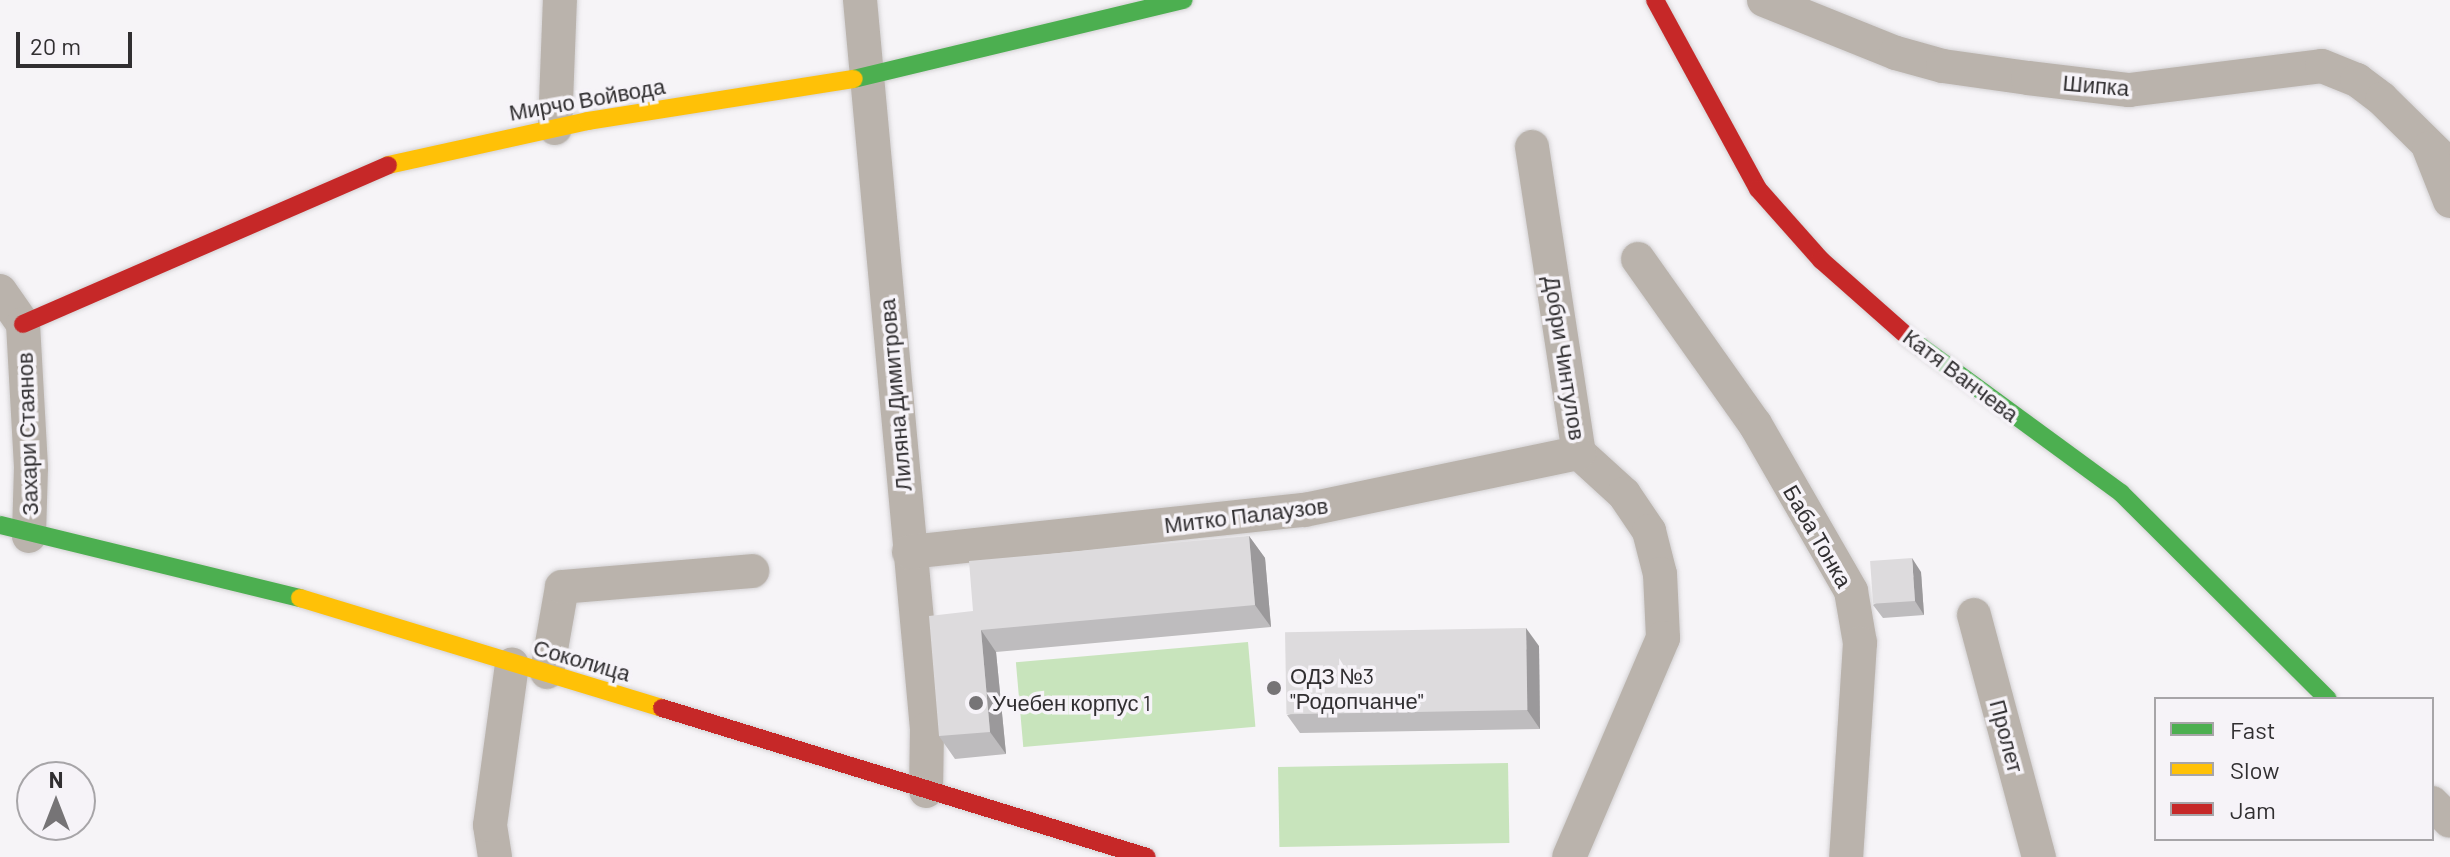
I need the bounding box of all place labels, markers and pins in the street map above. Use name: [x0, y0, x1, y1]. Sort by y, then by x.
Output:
place label: ОДЗ №3 "Родопчанче": [1290, 662, 1424, 714]
marker: ОДЗ №3 "Родопчанче": [1265, 679, 1283, 697]
place label: Учебен корпус 1: [992, 690, 1151, 716]
marker: Учебен корпус 1: [967, 694, 985, 712]

